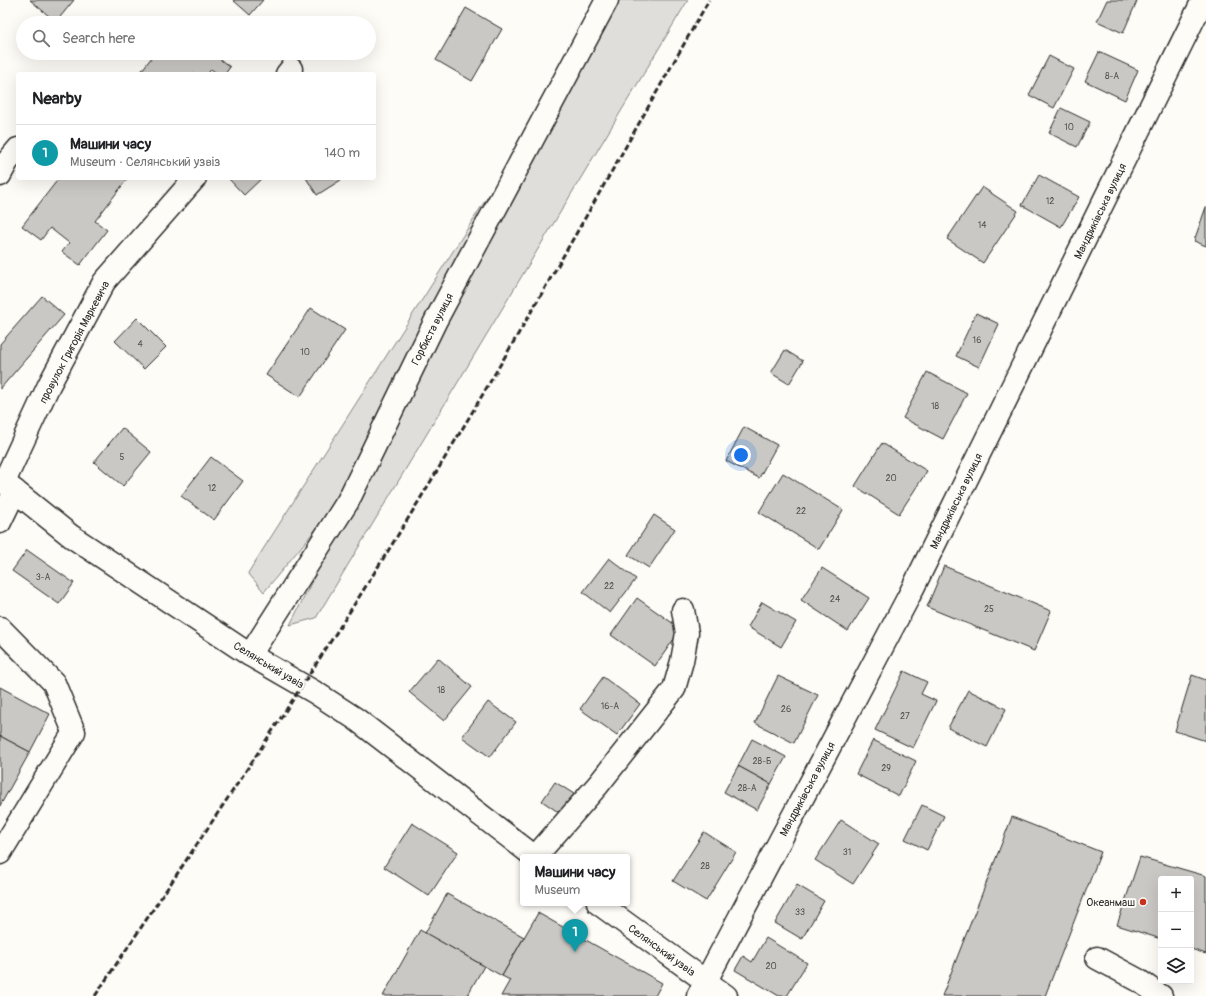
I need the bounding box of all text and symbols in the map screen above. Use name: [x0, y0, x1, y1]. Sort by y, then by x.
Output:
search box: [16, 16, 376, 60]
icon: search: [30, 27, 52, 49]
text: Search here: [62, 29, 135, 48]
house number: 8-А: [1105, 71, 1119, 82]
text: Nearby: [32, 88, 81, 109]
house number: 10: [1064, 122, 1074, 133]
text: Машини часу: [70, 135, 151, 154]
text: 1: [42, 145, 48, 161]
text: 140 m: [324, 145, 360, 161]
text: Museum · Селянський узвіз: [70, 154, 220, 170]
street label: Мандриківська вулиця: [1072, 161, 1129, 261]
house number: 12: [1046, 196, 1054, 207]
house number: 14: [978, 220, 987, 231]
street label: провулок Григорія Маркевича: [37, 279, 112, 406]
street label: Горбиста вулиця: [409, 291, 456, 367]
house number: 16: [973, 335, 981, 346]
house number: 4: [137, 339, 143, 350]
house number: 10: [300, 347, 310, 358]
house number: 18: [931, 401, 939, 412]
your location: [731, 445, 751, 465]
street label: Мандриківська вулиця: [928, 451, 985, 551]
house number: 5: [120, 452, 125, 463]
house number: 20: [885, 473, 897, 484]
house number: 12: [208, 483, 216, 494]
house number: 22: [796, 506, 806, 517]
house number: 3-А: [36, 572, 51, 583]
house number: 22: [604, 581, 614, 592]
house number: 24: [830, 594, 841, 605]
house number: 25: [984, 604, 994, 615]
street label: Селянський узвіз: [231, 639, 306, 692]
house number: 18: [437, 685, 445, 696]
house number: 16-А: [601, 701, 619, 712]
house number: 26: [781, 704, 791, 715]
house number: 27: [900, 711, 910, 722]
street label: Мандриківська вулиця: [777, 740, 838, 839]
house number: 28-Б: [753, 756, 771, 767]
house number: 29: [881, 763, 891, 774]
house number: 28-А: [737, 783, 757, 794]
house number: 31: [843, 847, 851, 858]
popup: [520, 854, 630, 906]
house number: 28: [700, 861, 710, 872]
text: Машини часу: [534, 863, 616, 882]
map controls: [1158, 876, 1194, 984]
button: +: [1158, 876, 1194, 912]
text: Museum: [534, 882, 580, 898]
place label: Океанмаш: [1086, 896, 1135, 909]
marker: Океанмаш: [1138, 897, 1148, 907]
house number: 33: [795, 907, 805, 918]
button: −: [1158, 912, 1194, 948]
pin: 1: [562, 919, 588, 952]
street label: Селянський узвіз: [625, 922, 698, 979]
button: layers: [1158, 948, 1194, 984]
house number: 20: [765, 961, 777, 972]

